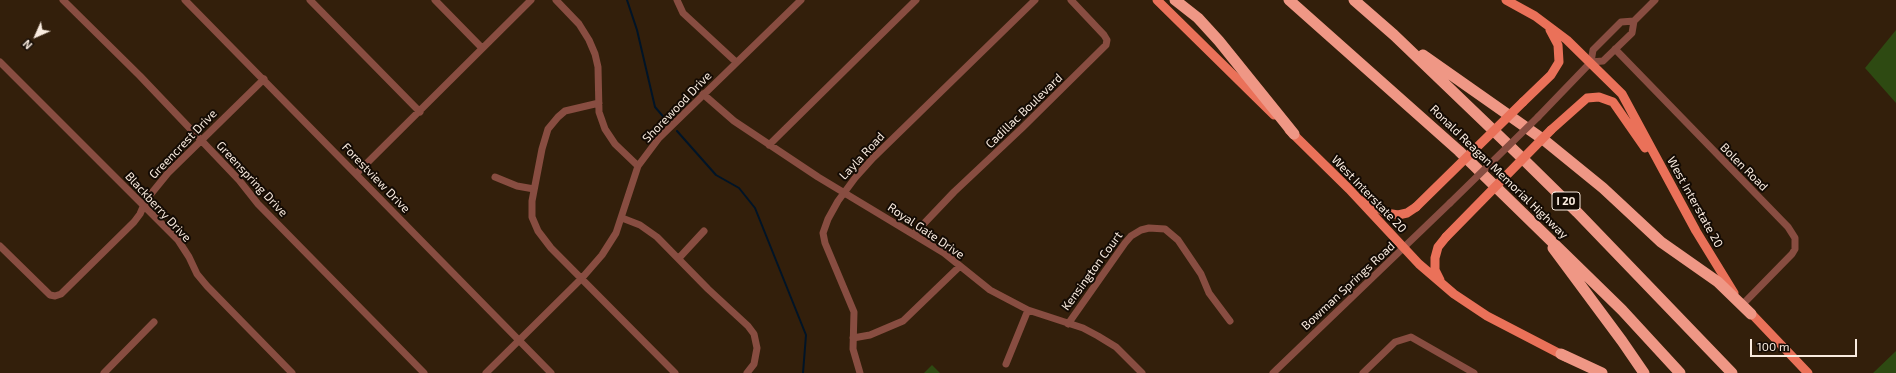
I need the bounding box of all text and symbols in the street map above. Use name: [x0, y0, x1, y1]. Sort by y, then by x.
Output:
north arrow: [16, 16, 56, 56]
text: N: [20, 37, 35, 52]
street label: Shorewood Drive: [639, 68, 715, 146]
street label: Cadillac Boulevard: [983, 71, 1065, 151]
street label: Ronald Reagan Memorial Highway: [1427, 102, 1571, 242]
street label: Greencrest Drive: [146, 106, 220, 182]
street label: Layla Road: [836, 129, 888, 183]
street label: Greenspring Drive: [213, 138, 291, 220]
street label: Forestview Drive: [339, 140, 413, 216]
street label: Bolen Road: [1717, 140, 1771, 194]
street label: West Interstate 20: [1328, 152, 1410, 236]
street label: West Interstate 20: [1664, 154, 1726, 250]
street label: Blackberry Drive: [122, 169, 194, 245]
road number: I 20: [1552, 192, 1580, 210]
street label: Royal Gate Drive: [885, 200, 967, 262]
street label: Kensington Court: [1059, 229, 1125, 313]
street label: Bowman Springs Road: [1298, 239, 1398, 333]
scale bar: [1752, 331, 1859, 357]
text: 100 m: [1757, 339, 1789, 353]

